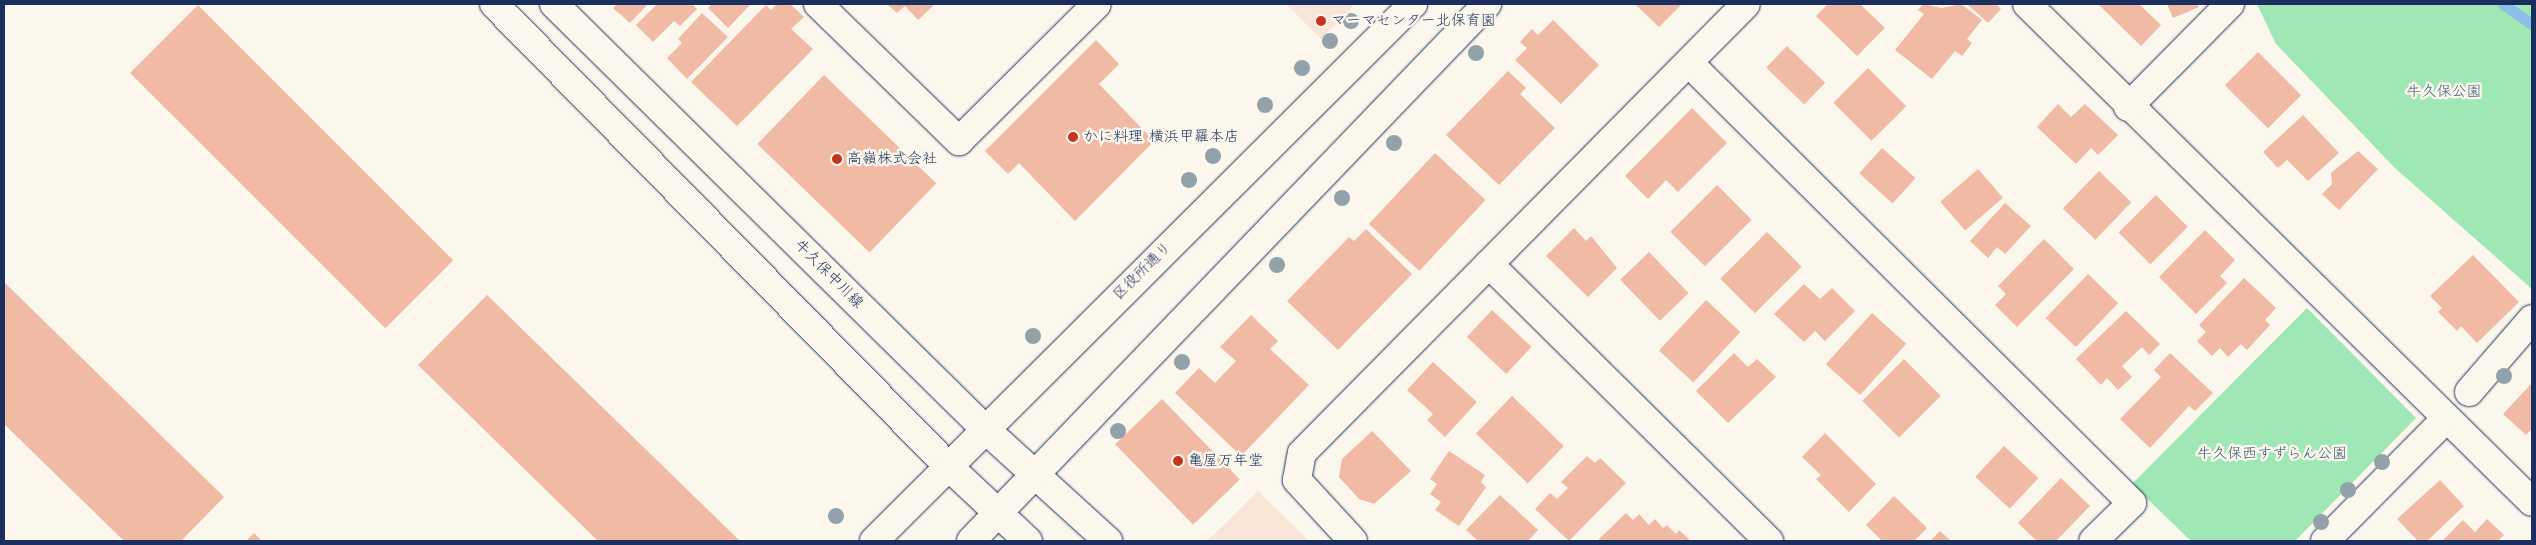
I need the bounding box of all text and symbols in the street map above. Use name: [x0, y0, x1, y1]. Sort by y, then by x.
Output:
place label: マーマセンター北保育園: [1331, 12, 1496, 30]
marker: マーマセンター北保育園: [1315, 15, 1327, 27]
park label: 牛久保公園: [2407, 83, 2481, 101]
place label: かに料理 横浜甲羅本店: [1083, 128, 1239, 146]
marker: かに料理 横浜甲羅本店: [1067, 131, 1079, 143]
place label: 高嶺株式会社: [847, 150, 937, 168]
marker: 高嶺株式会社: [831, 153, 843, 165]
street label: 牛久保中川線: [791, 236, 867, 312]
street label: 区役所通り: [1109, 238, 1175, 304]
park label: 牛久保西すずらん公園: [2197, 445, 2347, 463]
place label: 亀屋万年堂: [1188, 452, 1263, 470]
marker: 亀屋万年堂: [1172, 455, 1184, 467]

